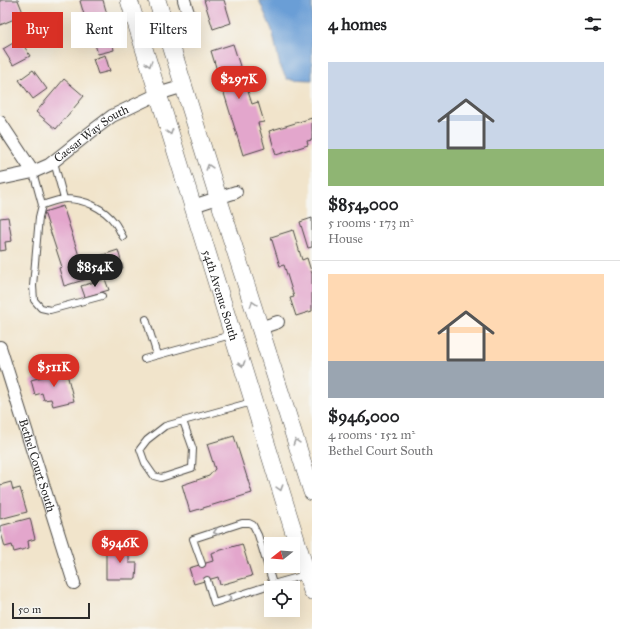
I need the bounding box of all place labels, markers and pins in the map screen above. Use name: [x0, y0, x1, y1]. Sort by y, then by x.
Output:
pin: $297K: [211, 66, 267, 100]
pin: $854K: [67, 254, 123, 288]
pin: $511K: [26, 354, 82, 388]
pin: $946K: [92, 530, 148, 564]

